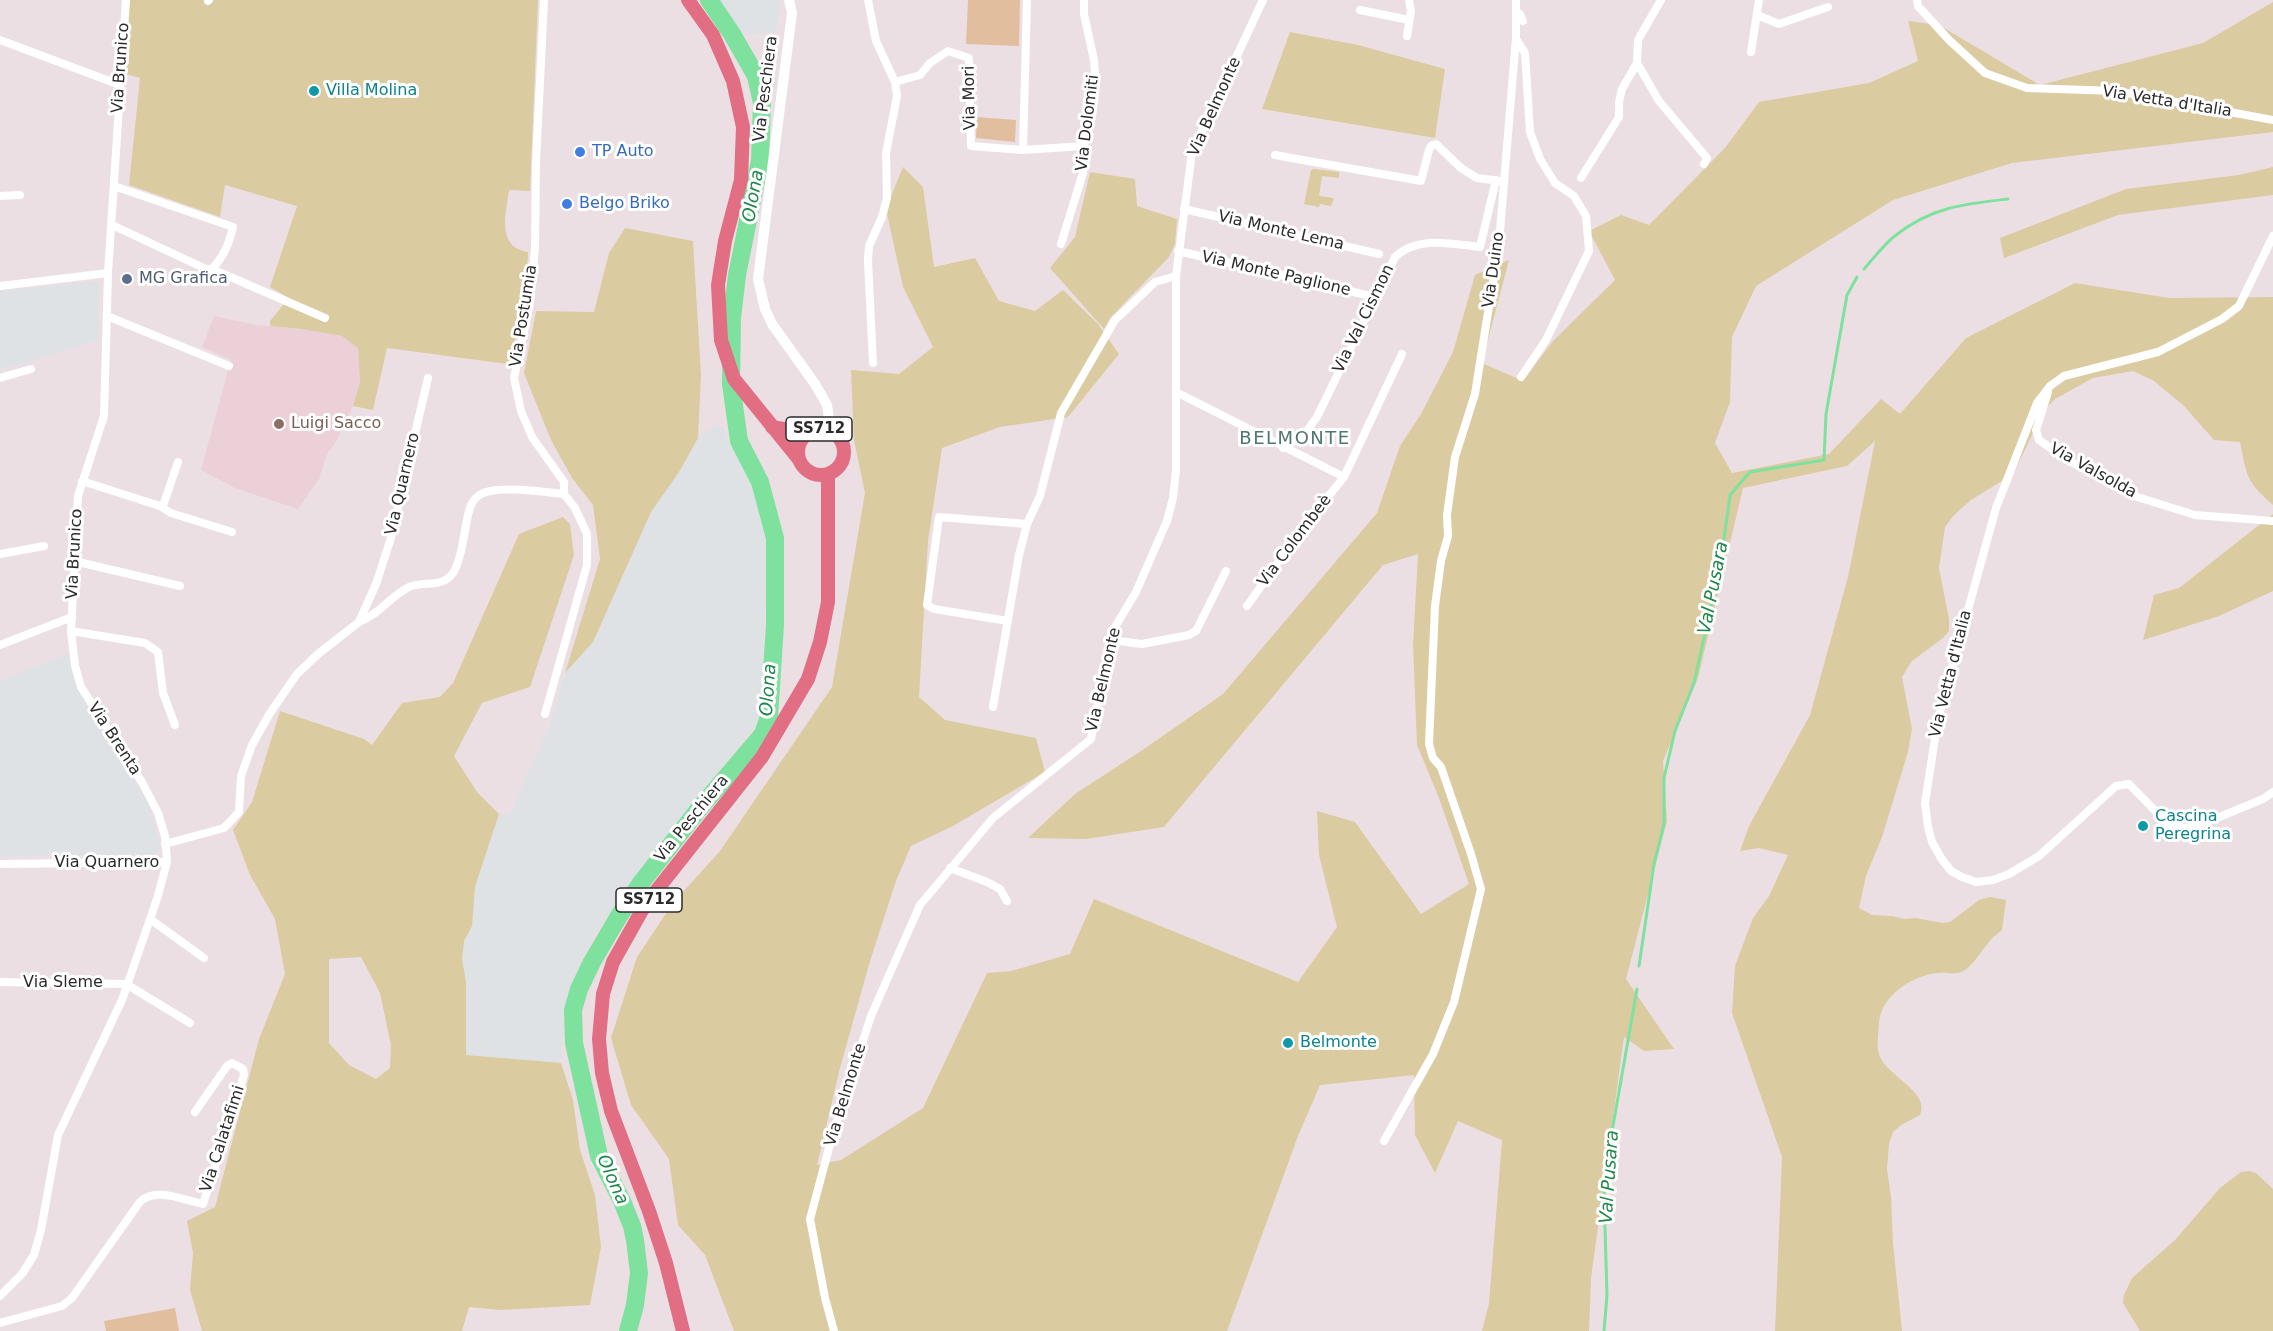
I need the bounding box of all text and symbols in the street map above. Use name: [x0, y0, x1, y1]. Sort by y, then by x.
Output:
street label: Via Brunico: [108, 22, 134, 114]
street label: Via Peschiera: [750, 35, 782, 143]
street label: Via Belmonte: [1185, 54, 1245, 160]
street label: Via Mori: [960, 66, 980, 130]
street label: Via Dolomiti: [1073, 74, 1103, 172]
place label: Villa Molina: [326, 81, 417, 101]
street label: Via Vetta d'Italia: [2101, 82, 2233, 122]
marker: Villa Molina: [307, 84, 321, 98]
place label: TP Auto: [592, 142, 654, 162]
marker: TP Auto: [573, 145, 587, 159]
water label: Olona: [739, 168, 769, 224]
place label: Belgo Briko: [579, 194, 670, 214]
marker: Belgo Briko: [560, 197, 574, 211]
street label: Via Monte Lema: [1216, 207, 1346, 255]
street label: Via Duino: [1479, 231, 1509, 309]
street label: Via Monte Paglione: [1200, 248, 1352, 300]
street label: Via Val Cismon: [1329, 262, 1399, 376]
street label: Via Postumia: [506, 263, 542, 369]
place label: MG Grafica: [139, 269, 228, 289]
marker: MG Grafica: [120, 272, 134, 286]
place label: Luigi Sacco: [291, 414, 381, 434]
marker: Luigi Sacco: [272, 417, 286, 431]
road number: SS712: [786, 417, 852, 441]
district label: BELMONTE: [1239, 428, 1351, 450]
street label: Via Quarnero: [382, 431, 424, 537]
street label: Via Valsolda: [2046, 439, 2140, 503]
street label: Via Colombeè: [1254, 491, 1336, 591]
street label: Via Brunico: [63, 508, 87, 600]
water label: Val Pusara: [1694, 540, 1734, 636]
street label: Via Vetta d'Italia: [1926, 608, 1976, 740]
street label: Via Belmonte: [1083, 626, 1125, 734]
water label: Olona: [756, 663, 782, 717]
street label: Via Brenta: [83, 699, 145, 779]
street label: Via Peschiera: [651, 771, 733, 867]
place label: Cascina Peregrina: [2155, 807, 2231, 845]
marker: Cascina Peregrina: [2136, 819, 2150, 833]
street label: Via Quarnero: [55, 853, 159, 873]
road number: SS712: [616, 888, 682, 912]
street label: Via Sleme: [23, 973, 103, 993]
place label: Belmonte: [1300, 1033, 1377, 1053]
marker: Belmonte: [1281, 1036, 1295, 1050]
street label: Via Belmonte: [821, 1041, 871, 1149]
street label: Via Calatafimi: [197, 1083, 249, 1195]
water label: Val Pusara: [1596, 1129, 1624, 1225]
water label: Olona: [591, 1152, 633, 1208]

